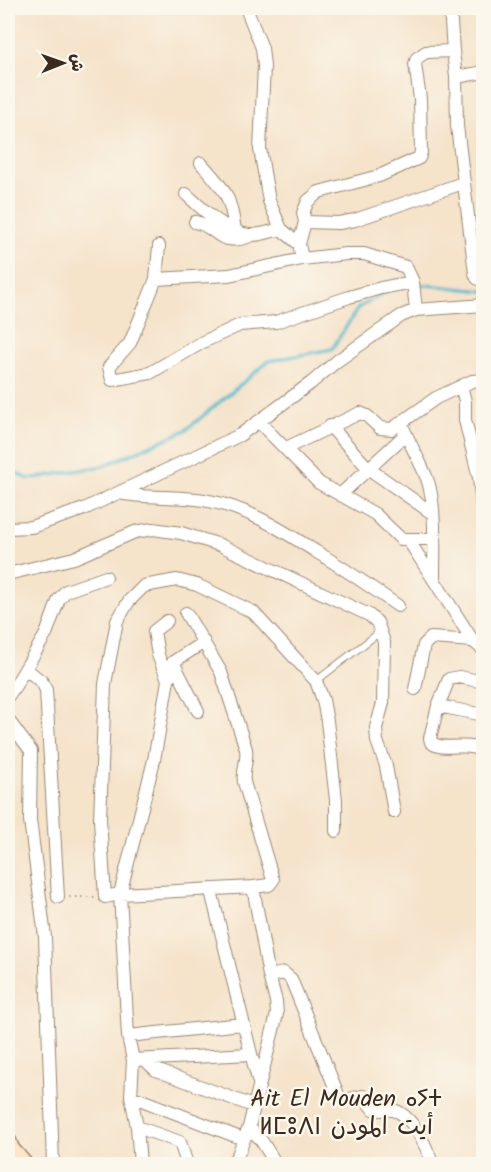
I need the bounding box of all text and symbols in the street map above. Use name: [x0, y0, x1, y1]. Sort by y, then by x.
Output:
north arrow: [33, 33, 93, 93]
text: ش: [64, 54, 89, 72]
district label: Ait El Mouden ⴰⵢⵜ ⵍⵎⵓⴷⵏ أيت المودن: [250, 1080, 442, 1147]

